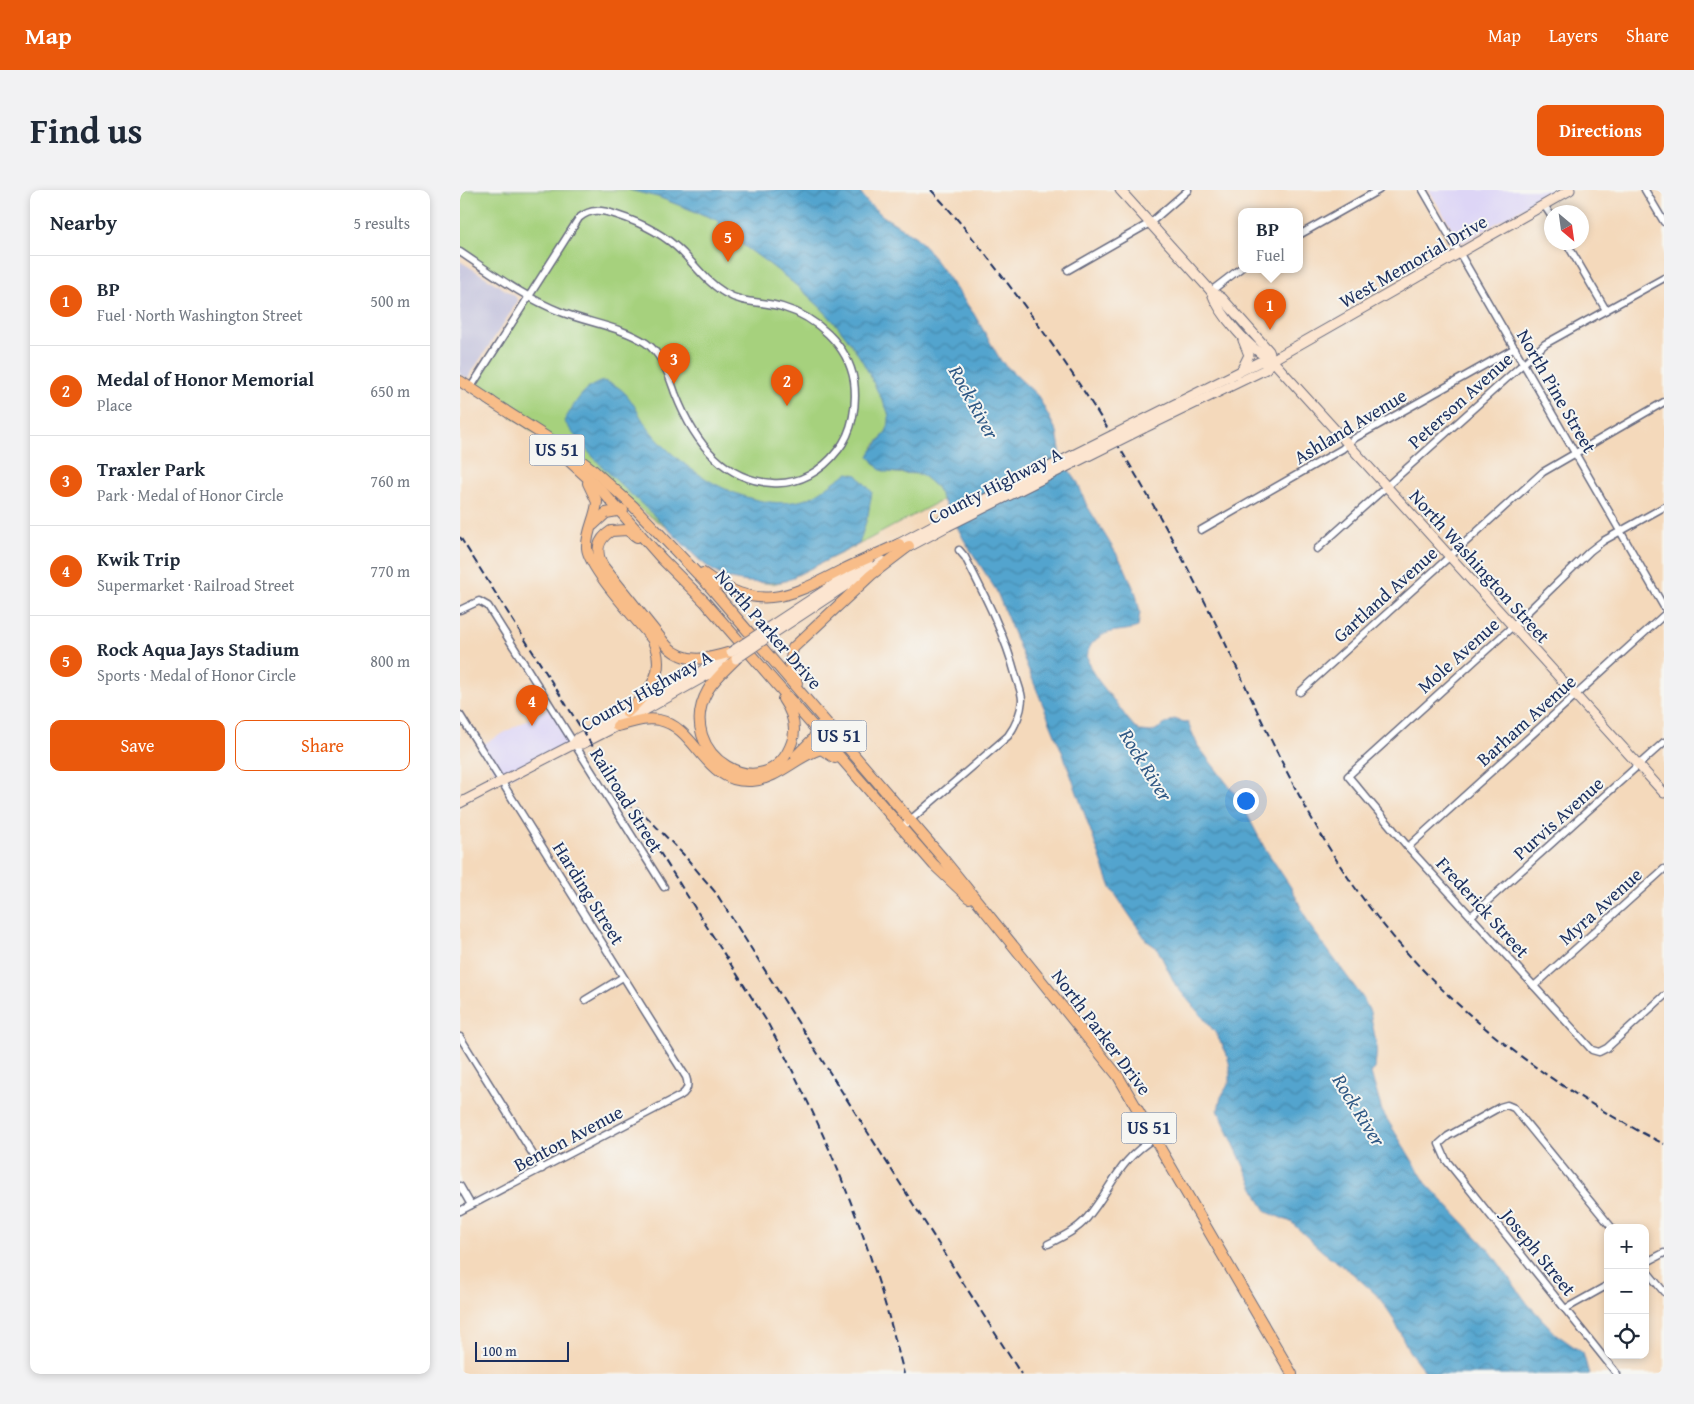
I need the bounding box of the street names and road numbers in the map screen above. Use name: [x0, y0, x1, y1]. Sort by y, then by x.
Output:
street label: West Memorial Drive: [1334, 207, 1492, 315]
street label: North Pine Street: [1510, 324, 1604, 458]
street label: Peterson Avenue: [1401, 345, 1519, 455]
street label: Ashland Avenue: [1288, 381, 1412, 471]
road number: US 51: [530, 434, 584, 466]
street label: County Highway A: [923, 439, 1067, 531]
street label: North Washington Street: [1403, 483, 1557, 649]
street label: Gartland Avenue: [1326, 539, 1444, 649]
street label: North Parker Drive: [709, 563, 829, 695]
street label: Mole Avenue: [1411, 610, 1505, 700]
street label: County Highway A: [575, 642, 717, 738]
street label: Barham Avenue: [1470, 668, 1582, 772]
road number: US 51: [812, 720, 866, 752]
street label: Railroad Street: [584, 742, 671, 858]
street label: Purvis Avenue: [1507, 770, 1610, 866]
street label: Harding Street: [546, 836, 632, 950]
street label: Frederick Street: [1430, 850, 1536, 964]
street label: Myra Avenue: [1552, 861, 1648, 951]
street label: North Parker Drive: [1045, 963, 1159, 1101]
street label: Benton Avenue: [508, 1097, 628, 1179]
road number: US 51: [1122, 1112, 1176, 1144]
street label: Joseph Street: [1494, 1201, 1583, 1302]

